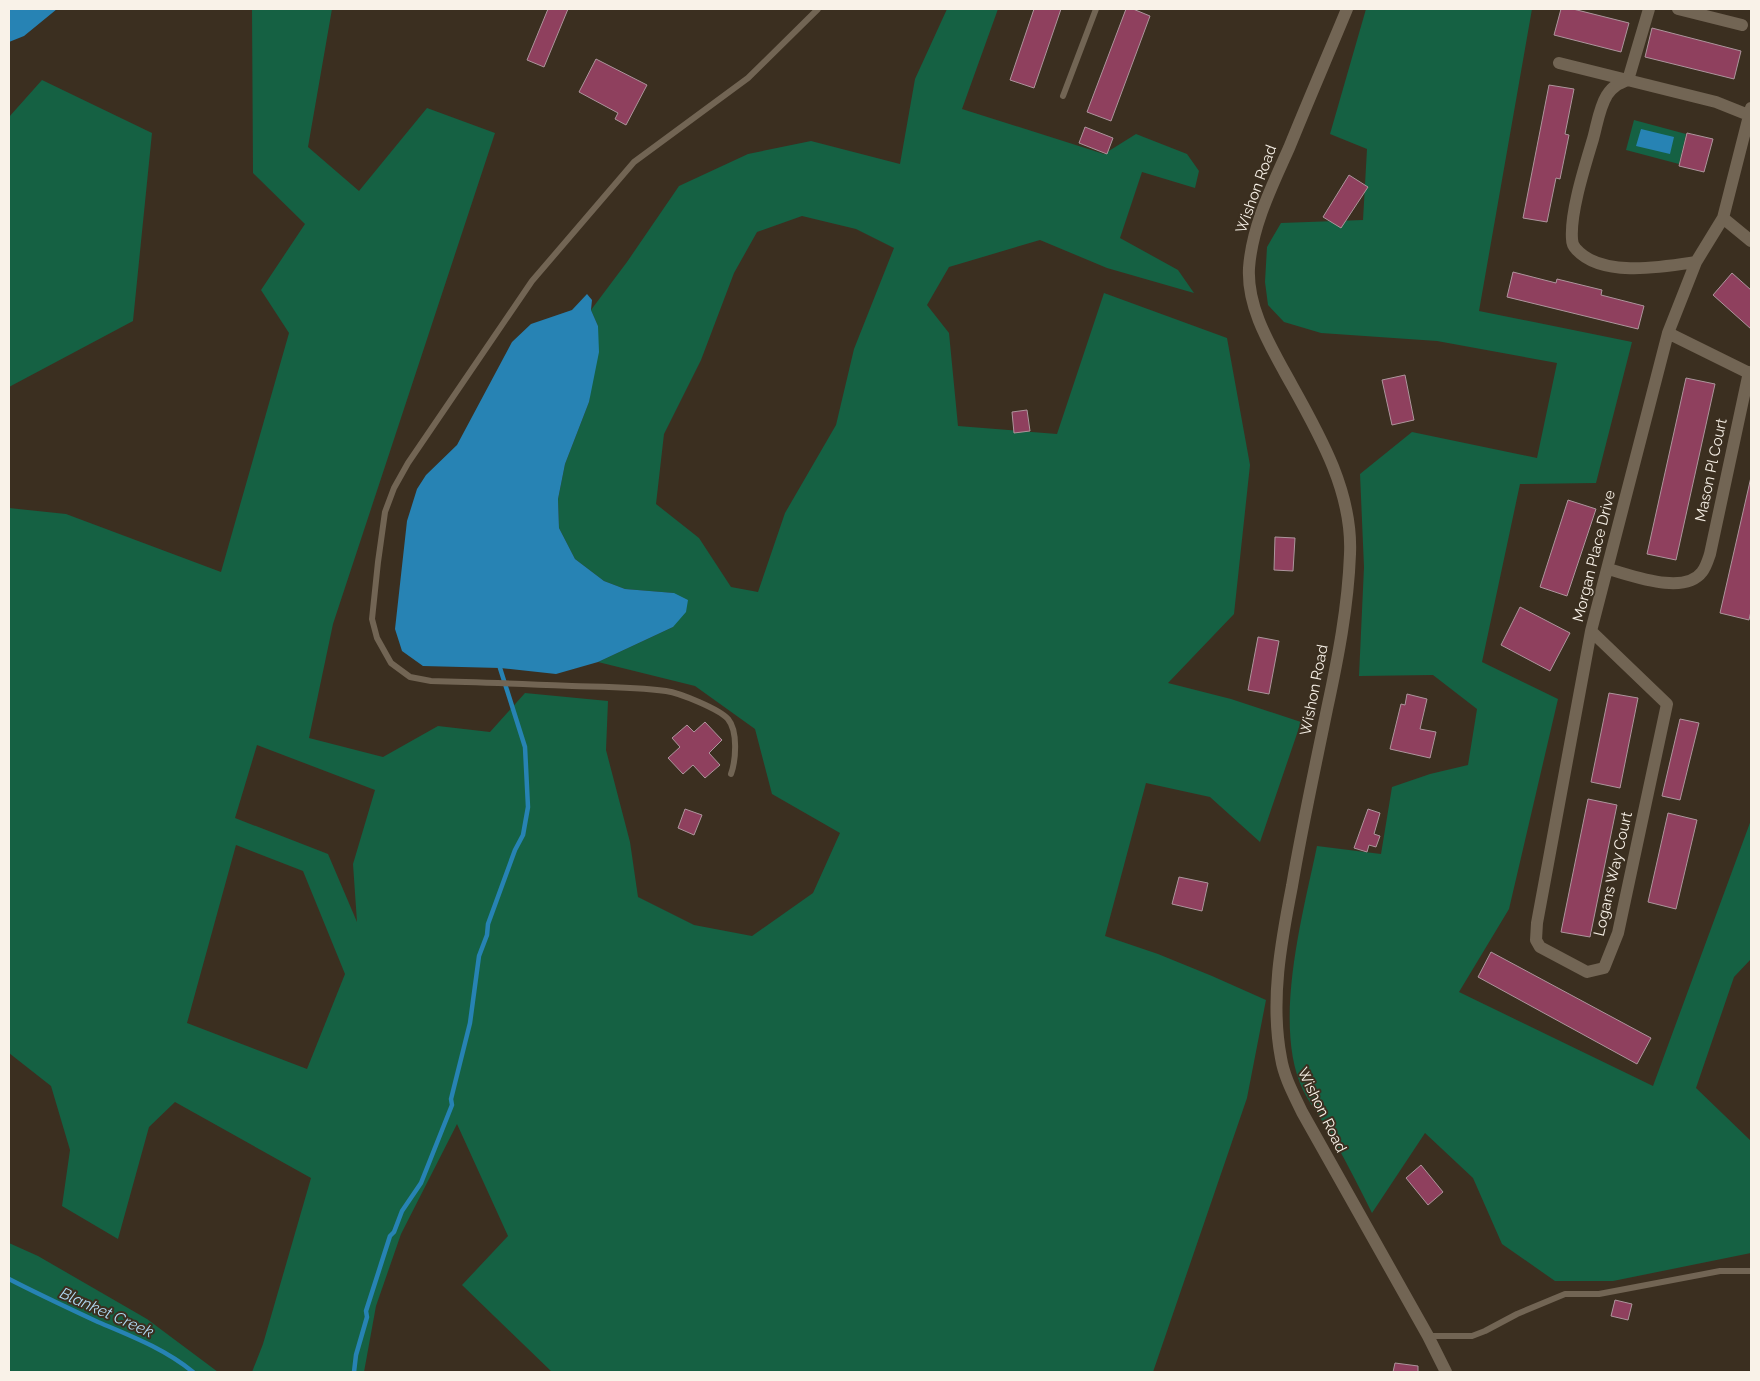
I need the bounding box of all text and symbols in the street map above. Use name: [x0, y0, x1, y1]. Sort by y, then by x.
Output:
street label: Wishon Road: [1232, 142, 1280, 236]
street label: Mason Pl Court: [1691, 417, 1731, 523]
street label: Morgan Place Drive: [1569, 488, 1619, 624]
street label: Wishon Road: [1296, 643, 1332, 737]
street label: Logans Way Court: [1590, 810, 1636, 938]
street label: Wishon Road: [1294, 1065, 1350, 1155]
water label: Blanket Creek: [57, 1283, 157, 1342]

